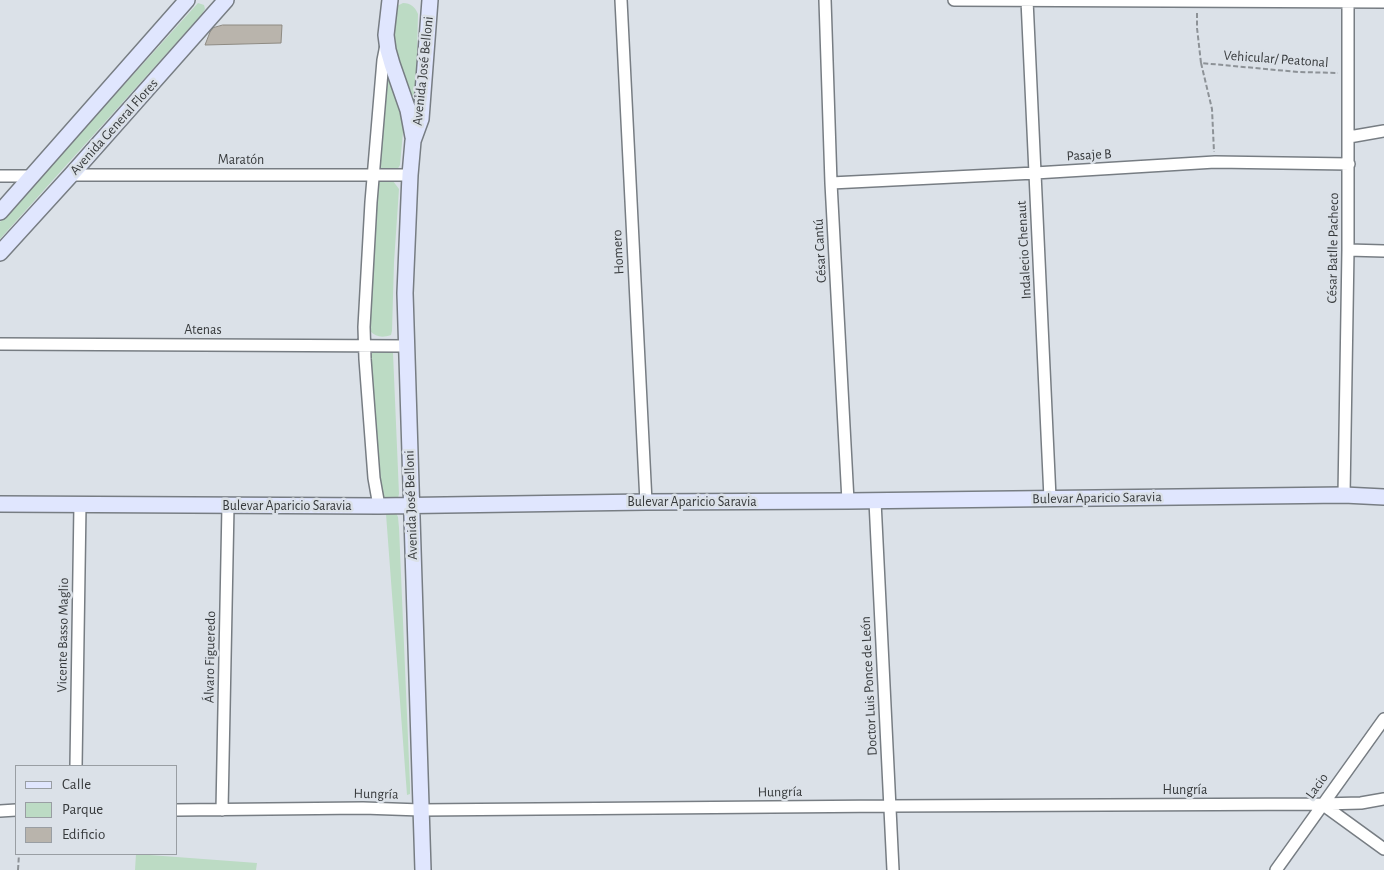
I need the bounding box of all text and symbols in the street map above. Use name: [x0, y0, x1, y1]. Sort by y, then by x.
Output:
street label: Avenida José Belloni: [409, 16, 437, 126]
street label: Vehicular/ Peatonal: [1223, 47, 1329, 71]
street label: Avenida General Flores: [66, 75, 162, 179]
street label: Pasaje B: [1066, 145, 1112, 165]
street label: Maratón: [218, 152, 264, 168]
street label: César Batlle Pacheco: [1324, 193, 1342, 303]
street label: Indalecio Chenaut: [1013, 200, 1035, 300]
street label: César Cantú: [810, 218, 830, 284]
street label: Homero: [608, 229, 628, 275]
street label: Atenas: [184, 322, 222, 338]
street label: Avenida José Belloni: [401, 450, 421, 560]
street label: Bulevar Aparicio Saravia: [1032, 488, 1162, 508]
street label: Bulevar Aparicio Saravia: [627, 494, 757, 510]
street label: Bulevar Aparicio Saravia: [222, 498, 352, 514]
street label: Vicente Basso Maglio: [54, 577, 72, 693]
street label: Álvaro Figueredo: [201, 611, 219, 703]
street label: Doctor Luis Ponce de León: [857, 616, 881, 756]
legend: [15, 765, 178, 855]
street label: Lacio: [1302, 770, 1332, 802]
text: Calle: [62, 777, 91, 792]
street label: Hungría: [1163, 782, 1207, 798]
street label: Hungría: [757, 783, 803, 801]
street label: Hungría: [353, 785, 399, 803]
text: Parque: [62, 802, 103, 817]
text: Edificio: [62, 827, 105, 842]

